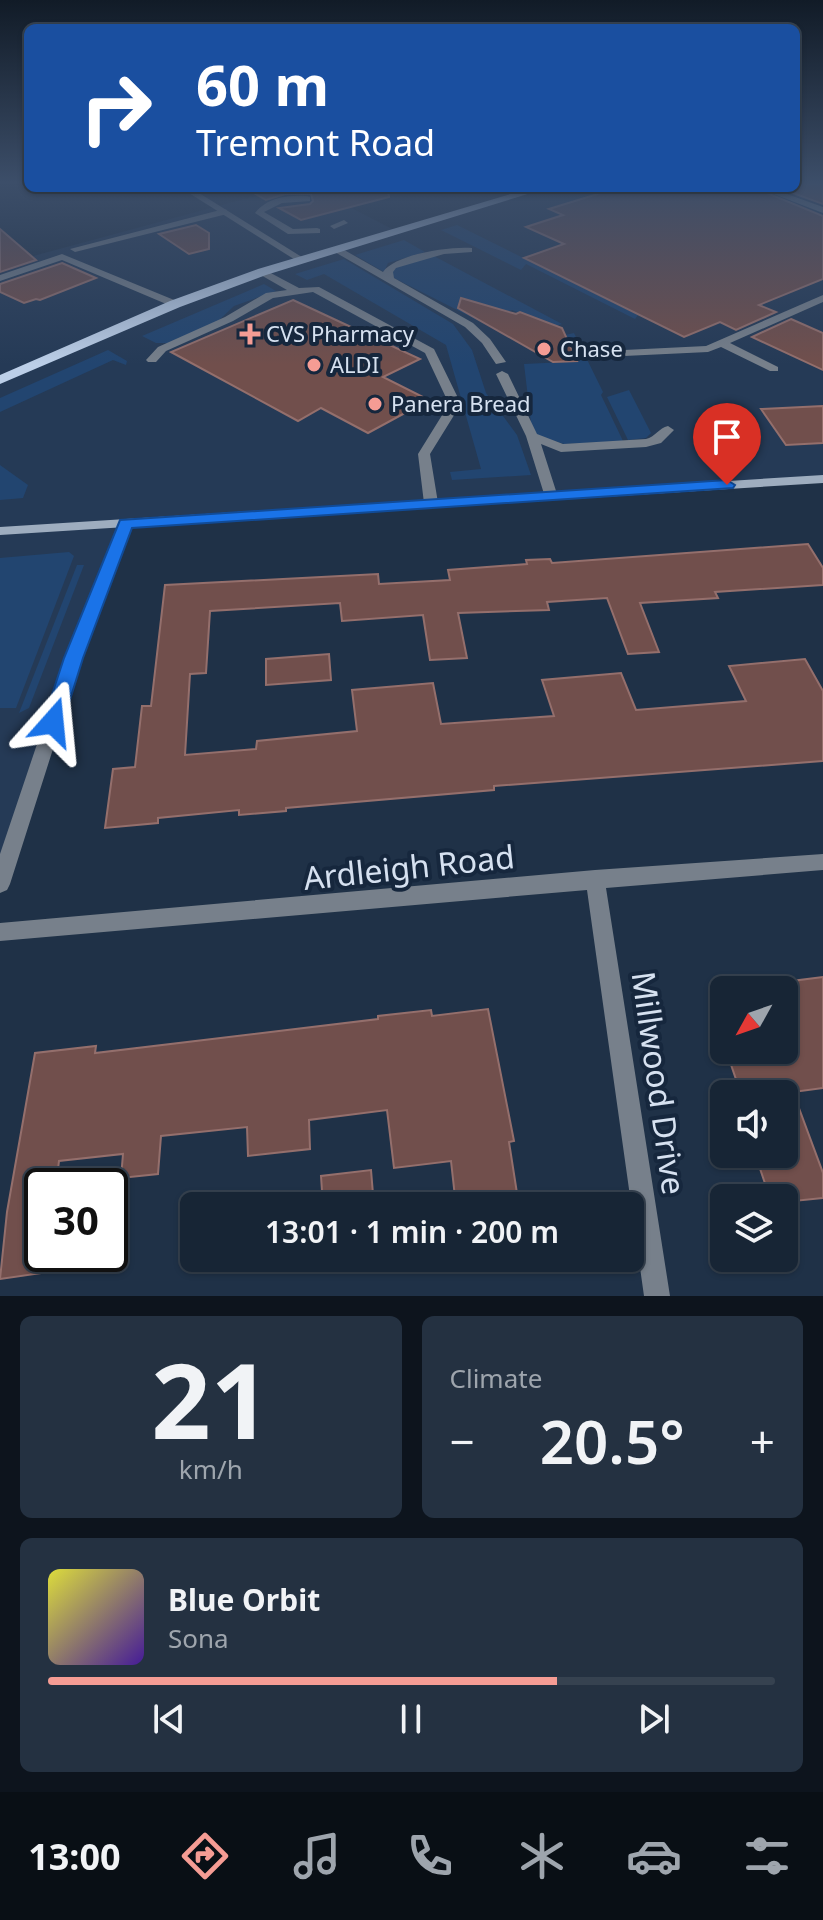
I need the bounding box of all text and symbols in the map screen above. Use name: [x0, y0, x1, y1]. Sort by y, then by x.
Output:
text: 60 m: [196, 46, 329, 122]
icon: right: [64, 56, 168, 160]
text: Tremont Road: [196, 118, 435, 167]
place label: CVS Pharmacy: [266, 318, 415, 348]
marker: CVS Pharmacy: [241, 325, 259, 343]
place label: Chase: [560, 333, 623, 363]
marker: Chase: [535, 340, 553, 358]
place label: ALDI: [330, 349, 379, 379]
marker: ALDI: [305, 356, 323, 374]
place label: Panera Bread: [391, 388, 531, 418]
marker: Panera Bread: [366, 395, 384, 413]
pin: [693, 403, 761, 485]
icon: arrive: [705, 415, 749, 459]
position arrow: [11, 680, 95, 764]
street label: Ardleigh Road: [301, 834, 516, 899]
street label: Millwood Drive: [623, 968, 696, 1197]
north arrow: [710, 976, 798, 1064]
map controls: [710, 976, 798, 1272]
button: sound: [710, 1080, 798, 1168]
speed limit sign: 30: [24, 1168, 128, 1272]
button: layers: [710, 1184, 798, 1272]
text: 13:01 · 1 min · 200 m: [265, 1211, 559, 1252]
text: 21: [151, 1328, 270, 1469]
text: Climate: [450, 1360, 542, 1396]
text: 20.5°: [540, 1400, 685, 1482]
text: −: [450, 1411, 475, 1471]
text: +: [750, 1411, 775, 1471]
text: km/h: [179, 1451, 243, 1487]
text: Blue Orbit: [168, 1579, 320, 1620]
text: Sona: [168, 1620, 229, 1656]
icon: previous: [147, 1697, 191, 1741]
icon: pause: [389, 1697, 433, 1741]
icon: next: [632, 1697, 676, 1741]
icon: directions: [177, 1828, 233, 1884]
icon: music: [289, 1828, 345, 1884]
icon: phone: [402, 1828, 458, 1884]
icon: climate: [514, 1828, 570, 1884]
icon: car: [626, 1828, 682, 1884]
icon: filters: [739, 1828, 795, 1884]
text: 13:00: [28, 1832, 121, 1881]

